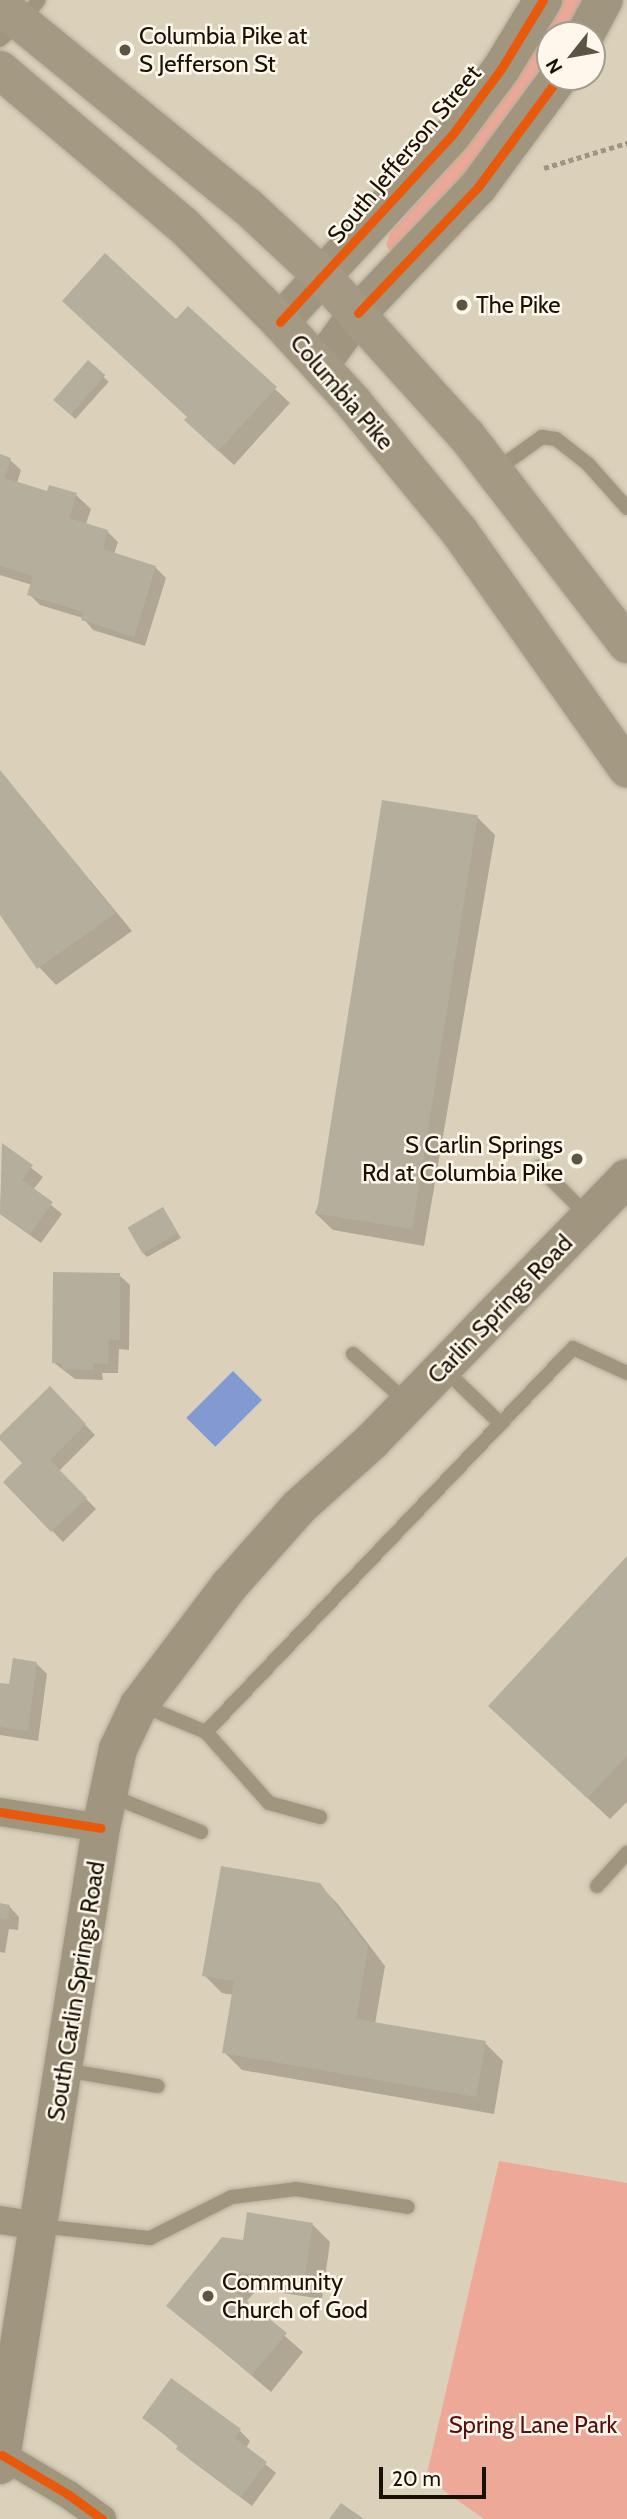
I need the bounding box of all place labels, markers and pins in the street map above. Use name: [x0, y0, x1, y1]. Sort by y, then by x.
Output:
place label: Columbia Pike at S Jefferson St: [139, 22, 307, 78]
marker: Columbia Pike at S Jefferson St: [117, 42, 133, 58]
place label: The Pike: [476, 291, 561, 319]
marker: The Pike: [454, 297, 470, 313]
place label: S Carlin Springs Rd at Columbia Pike: [362, 1131, 563, 1187]
marker: S Carlin Springs Rd at Columbia Pike: [569, 1151, 585, 1167]
place label: Community Church of God: [222, 2268, 368, 2324]
marker: Community Church of God: [200, 2288, 216, 2304]

